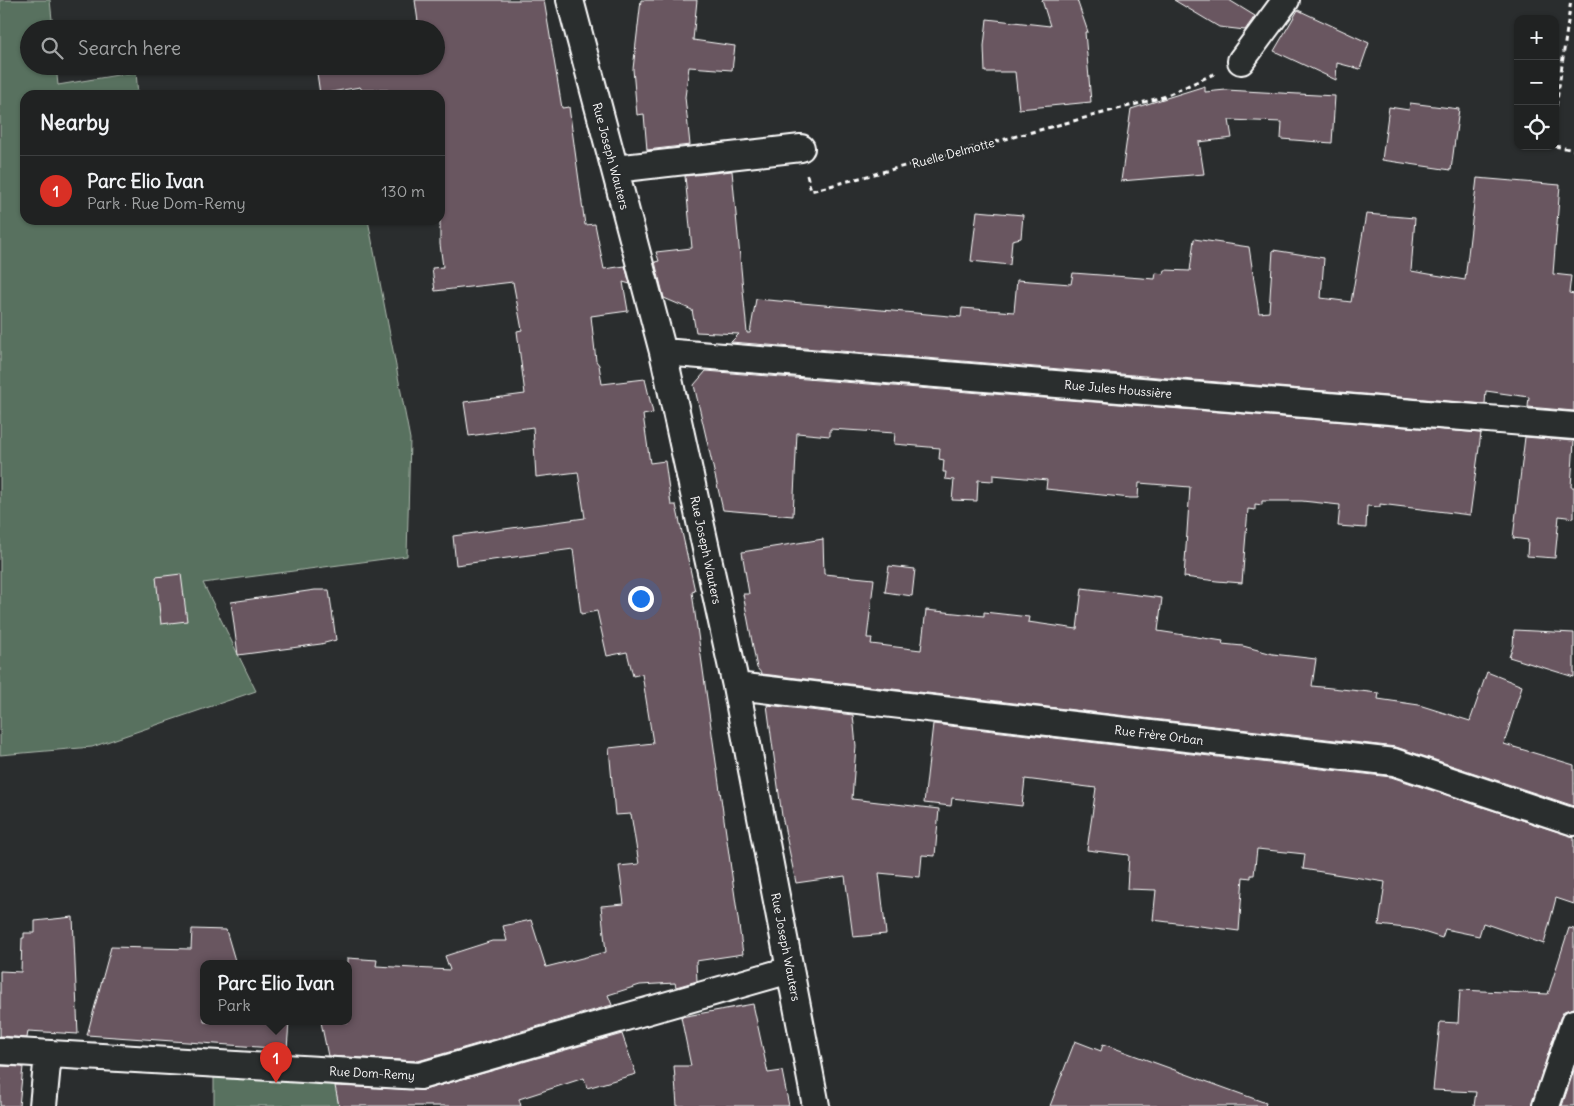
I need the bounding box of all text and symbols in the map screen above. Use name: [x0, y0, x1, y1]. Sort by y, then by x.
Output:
map controls: [1514, 15, 1559, 150]
button: +: [1514, 15, 1559, 60]
search box: [20, 20, 445, 75]
icon: search: [38, 34, 66, 62]
text: Search here: [78, 36, 181, 60]
button: −: [1514, 60, 1559, 105]
street label: Rue Joseph Wauters: [589, 101, 633, 211]
button: locate: [1514, 105, 1559, 150]
text: Nearby: [40, 109, 110, 136]
street label: Ruelle Delmotte: [910, 135, 996, 171]
text: Parc Elio Ivan: [87, 169, 204, 193]
text: 1: [53, 181, 59, 201]
text: 130 m: [381, 181, 425, 201]
text: Park · Rue Dom-Remy: [87, 193, 246, 213]
street label: Rue Jules Houssière: [1064, 377, 1172, 401]
street label: Rue Joseph Wauters: [687, 495, 725, 605]
your location: [628, 586, 654, 612]
street label: Rue Frère Orban: [1114, 722, 1204, 748]
street label: Rue Joseph Wauters: [768, 891, 804, 1003]
popup: [200, 960, 352, 1025]
text: Parc Elio Ivan: [217, 971, 335, 995]
text: Park: [217, 995, 251, 1015]
pin: 1: [260, 1042, 292, 1083]
street label: Rue Dom-Remy: [329, 1063, 415, 1083]

